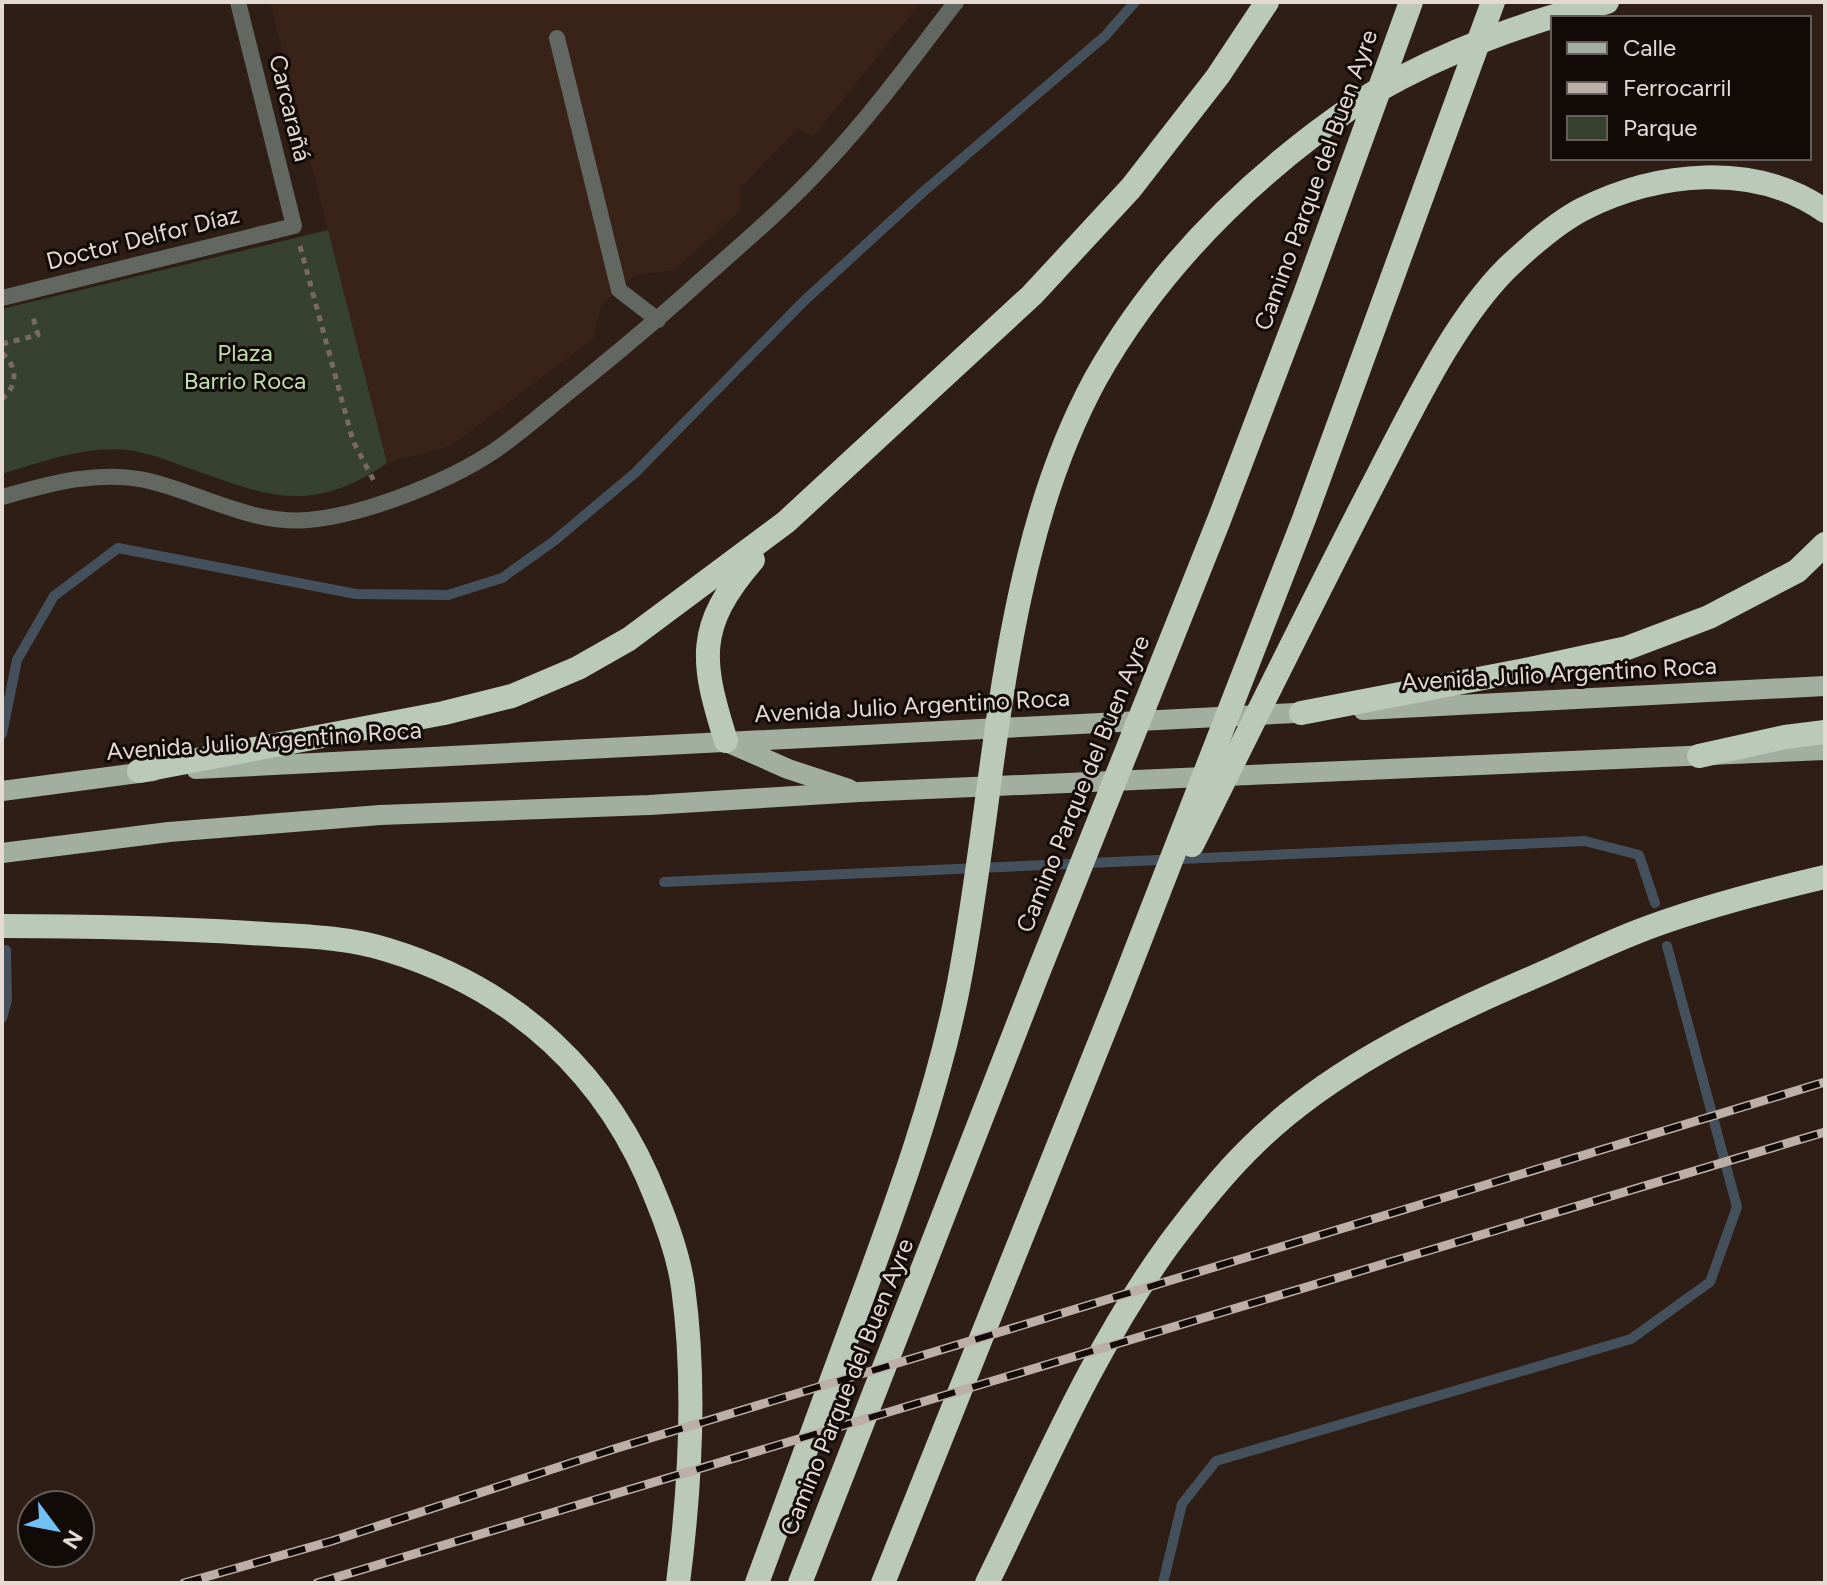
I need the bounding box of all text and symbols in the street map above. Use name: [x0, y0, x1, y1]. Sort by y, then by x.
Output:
legend: [1551, 16, 1811, 160]
street label: Camino Parque del Buen Ayre: [1248, 26, 1383, 334]
text: Calle: [1623, 33, 1676, 62]
street label: Carcarañá: [263, 52, 318, 164]
text: Ferrocarril: [1623, 73, 1731, 102]
text: Parque: [1623, 113, 1697, 142]
street label: Doctor Delfor Díaz: [43, 199, 243, 276]
park label: Plaza Barrio Roca: [184, 338, 306, 395]
street label: Camino Parque del Buen Ayre: [1010, 631, 1155, 937]
street label: Avenida Julio Argentino Roca: [1400, 651, 1717, 696]
street label: Avenida Julio Argentino Roca: [753, 683, 1070, 728]
street label: Avenida Julio Argentino Roca: [105, 715, 423, 766]
street label: Camino Parque del Buen Ayre: [774, 1234, 919, 1540]
north arrow: [16, 1489, 96, 1569]
text: N: [57, 1525, 88, 1554]

